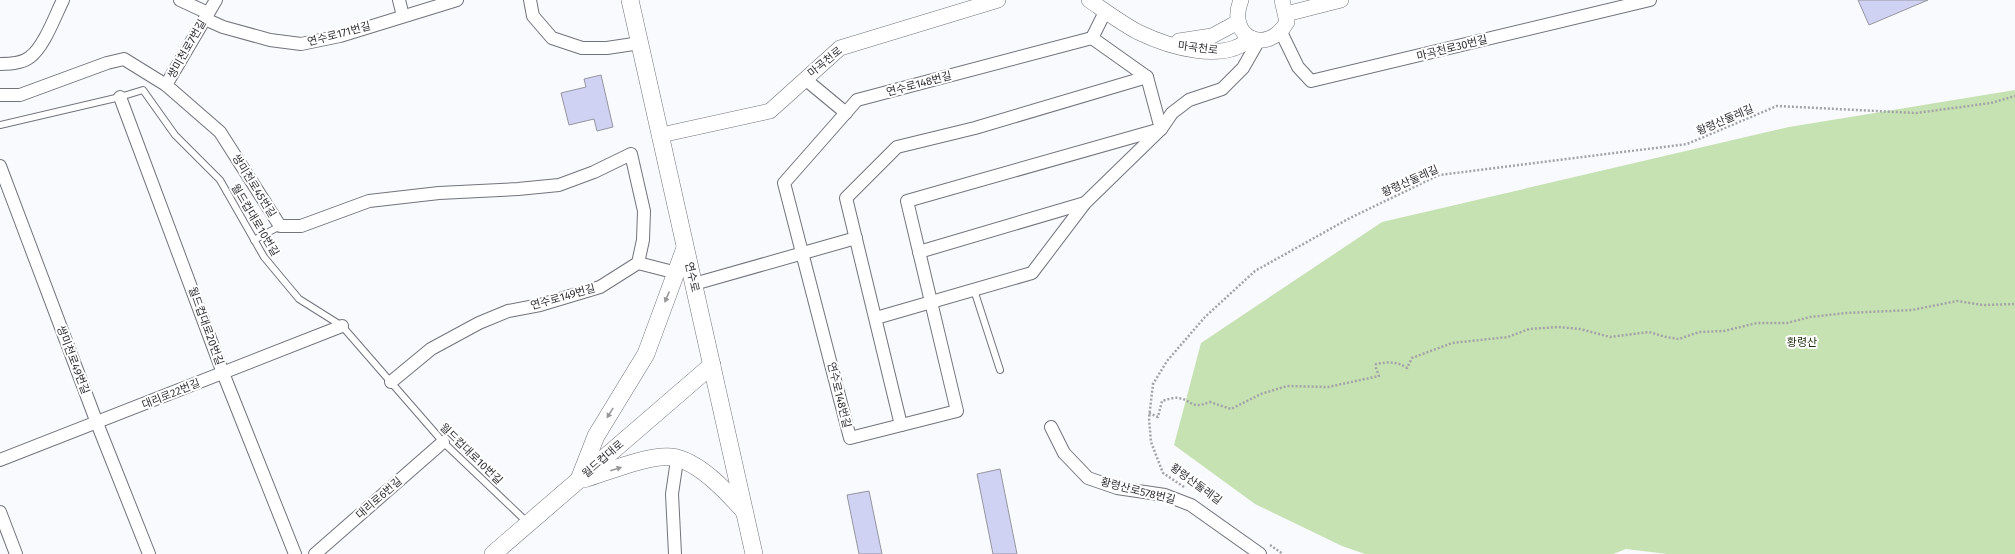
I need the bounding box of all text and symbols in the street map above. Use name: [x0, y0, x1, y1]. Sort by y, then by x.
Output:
street label: 쌍미천로7번길: [165, 17, 209, 81]
street label: 연수로171번길: [306, 19, 372, 49]
street label: 마곡천로30번길: [1415, 33, 1489, 63]
street label: 마곡천로: [1177, 39, 1219, 57]
street label: 마곡천로: [805, 44, 845, 80]
street label: 연수로148번길: [885, 69, 953, 99]
street label: 황령산둘레길: [1695, 102, 1755, 138]
street label: 쌍미천로45번길: [229, 152, 279, 220]
street label: 황령산둘레길: [1380, 163, 1440, 199]
street label: 월드컵대로10번길: [228, 182, 282, 258]
street label: 연수로: [682, 261, 702, 293]
street label: 연수로149번길: [529, 282, 597, 312]
street label: 월드컵대로20번길: [186, 285, 226, 367]
one-way arrow: [664, 291, 670, 302]
street label: 쌍미천로49번길: [54, 324, 92, 396]
park label: 황령산: [1787, 336, 1817, 349]
street label: 연수로148번길: [825, 361, 853, 429]
street label: 대리로22번길: [140, 376, 202, 412]
one-way arrow: [607, 407, 614, 419]
street label: 월드컵대로10번길: [437, 421, 505, 487]
street label: 월드컵대로: [580, 437, 626, 481]
street label: 황령산둘레길: [1168, 461, 1224, 507]
one-way arrow: [610, 466, 622, 472]
street label: 대리로6번길: [353, 475, 405, 521]
street label: 황령산로578번길: [1099, 475, 1177, 507]

